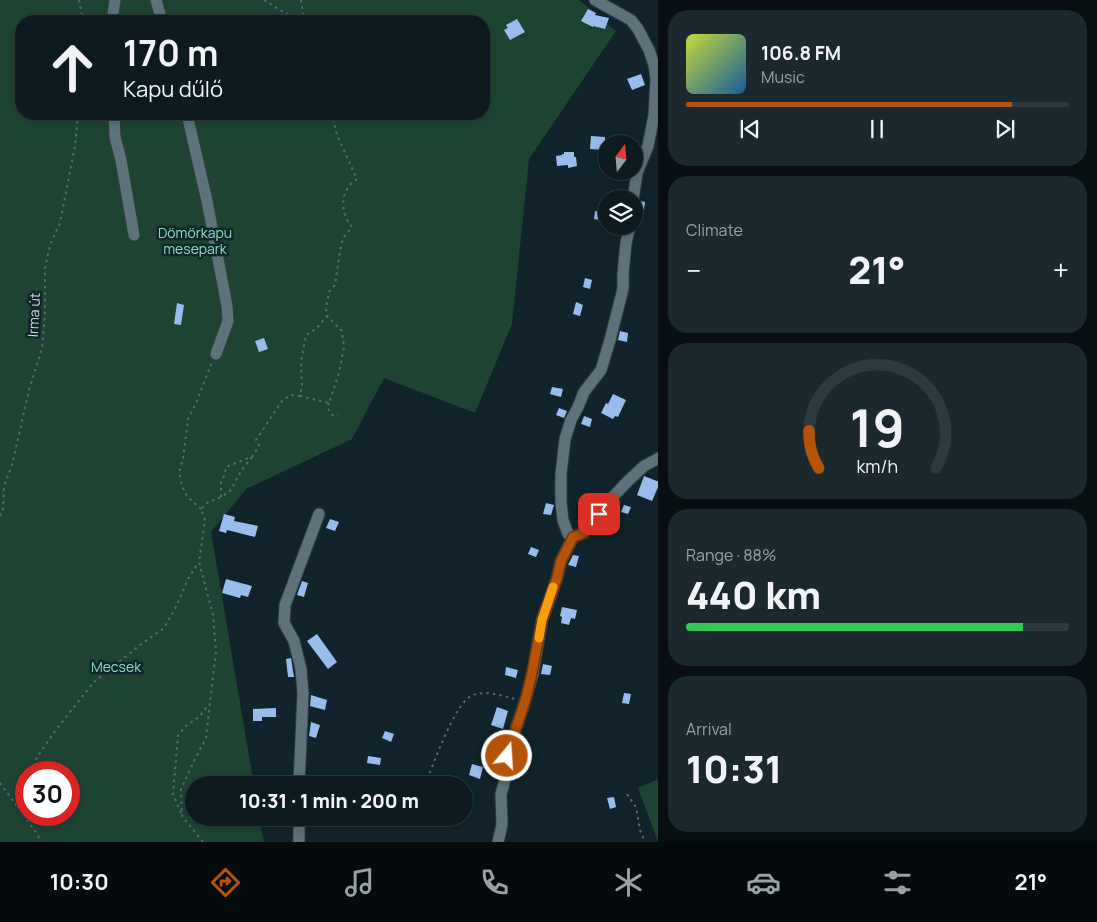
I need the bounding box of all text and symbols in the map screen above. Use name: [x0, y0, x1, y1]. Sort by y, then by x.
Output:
text: 170 m: [123, 29, 219, 77]
icon: ahead: [40, 35, 105, 100]
text: 106.8 FM: [761, 40, 841, 66]
text: Music: [761, 66, 805, 88]
text: Kapu dűlő: [123, 74, 223, 104]
icon: previous: [736, 115, 764, 143]
icon: pause: [863, 115, 891, 143]
icon: next: [991, 115, 1019, 143]
north arrow: [598, 135, 642, 180]
map controls: [598, 135, 643, 235]
button: layers: [598, 190, 643, 235]
text: Climate: [686, 219, 743, 241]
park label: Dömörkapu mesepark: [158, 223, 232, 258]
text: 21°: [848, 243, 906, 295]
text: −: [686, 251, 701, 289]
text: +: [1053, 251, 1069, 289]
street label: Irma út: [23, 292, 44, 338]
text: 19: [850, 392, 905, 463]
text: km/h: [857, 454, 898, 478]
pin: [578, 493, 620, 535]
icon: arrive: [585, 500, 613, 528]
text: Range · 88%: [686, 544, 776, 566]
text: 440 km: [686, 568, 821, 620]
park label: Mecsek: [91, 657, 142, 676]
text: Arrival: [686, 718, 732, 740]
position arrow: [480, 729, 532, 781]
text: 10:31: [686, 742, 782, 794]
speed limit sign: 30: [15, 761, 80, 826]
text: 10:31 · 1 min · 200 m: [239, 788, 419, 814]
icon: directions: [208, 865, 243, 900]
icon: music: [342, 865, 377, 900]
icon: phone: [477, 865, 512, 900]
icon: climate: [611, 865, 646, 900]
icon: car: [746, 865, 781, 900]
icon: filters: [880, 865, 915, 900]
text: 10:30: [50, 867, 109, 897]
text: 21°: [1015, 867, 1047, 897]

